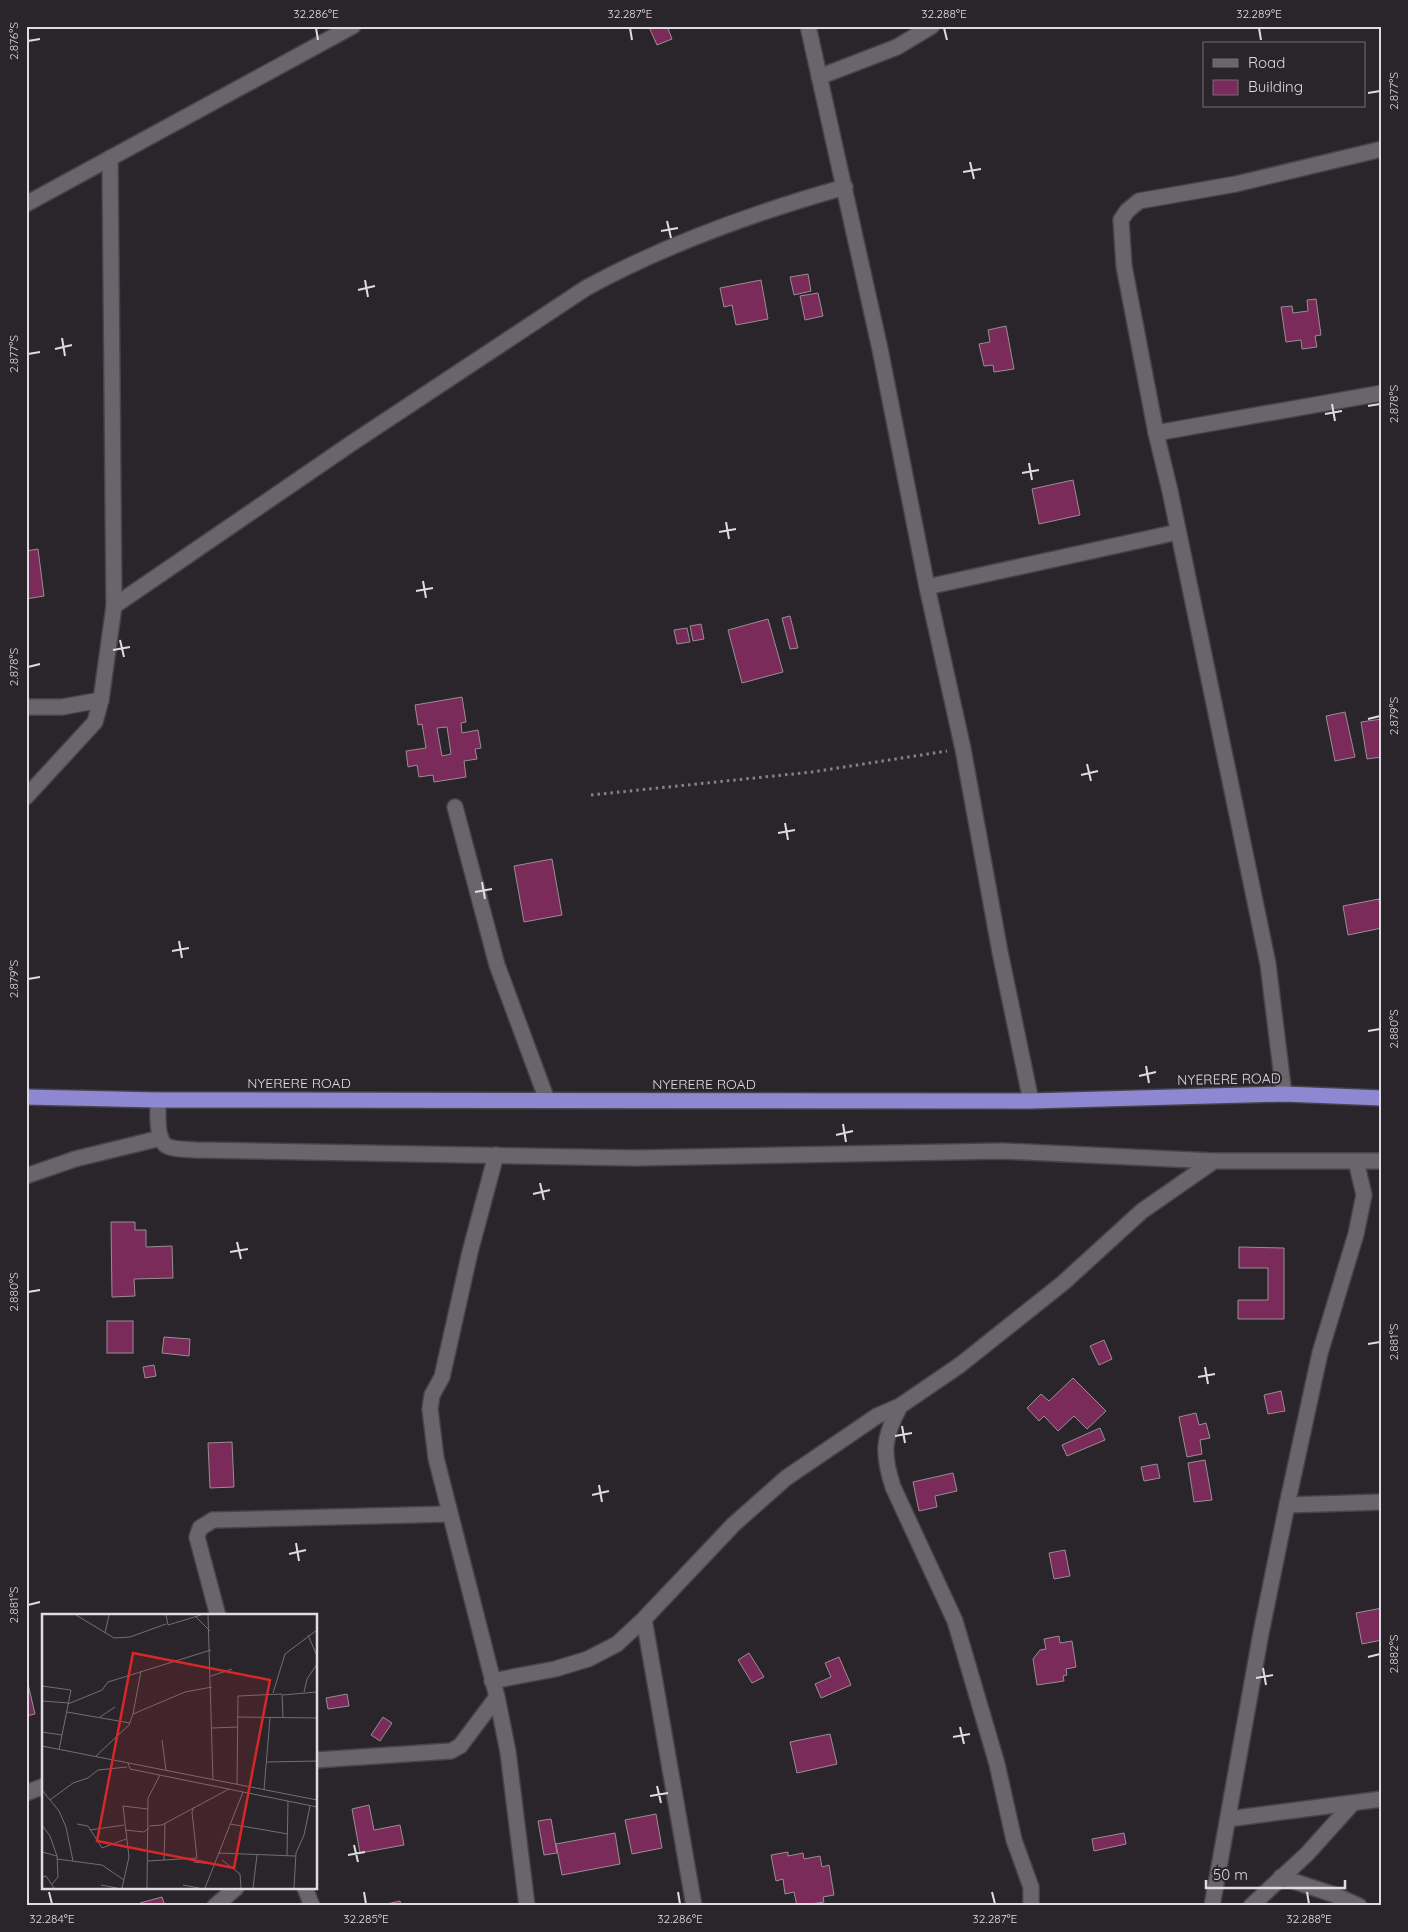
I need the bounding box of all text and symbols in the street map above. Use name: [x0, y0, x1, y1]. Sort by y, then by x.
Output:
text: 32.286°E: [293, 6, 339, 21]
text: 32.287°E: [608, 6, 653, 21]
text: 32.288°E: [921, 6, 967, 21]
text: 32.289°E: [1236, 6, 1282, 21]
text: 2.876°S: [6, 22, 21, 60]
legend: [1203, 42, 1366, 108]
text: Road: [1248, 53, 1285, 72]
text: 2.877°S: [1386, 72, 1401, 110]
text: Building: [1248, 77, 1303, 96]
text: 2.877°S: [6, 335, 21, 373]
text: 2.878°S: [1386, 385, 1401, 423]
text: 2.878°S: [6, 648, 21, 686]
text: 2.879°S: [1386, 696, 1401, 735]
text: 2.879°S: [6, 959, 21, 998]
text: 2.880°S: [1386, 1009, 1401, 1049]
street label: NYERERE ROAD: [1177, 1069, 1281, 1089]
street label: NYERERE ROAD: [247, 1074, 351, 1092]
street label: NYERERE ROAD: [652, 1075, 756, 1093]
text: 2.880°S: [6, 1272, 21, 1312]
text: 2.881°S: [1386, 1323, 1401, 1360]
text: 2.881°S: [6, 1586, 21, 1623]
inset map: [42, 1614, 318, 1890]
text: 2.882°S: [1386, 1634, 1401, 1674]
scale bar: [1206, 1857, 1344, 1889]
text: 50 m: [1213, 1865, 1248, 1884]
text: 32.284°E: [29, 1911, 75, 1926]
text: 32.285°E: [343, 1911, 389, 1926]
text: 32.286°E: [657, 1911, 703, 1926]
text: 32.287°E: [973, 1911, 1018, 1926]
text: 32.288°E: [1286, 1911, 1332, 1926]

